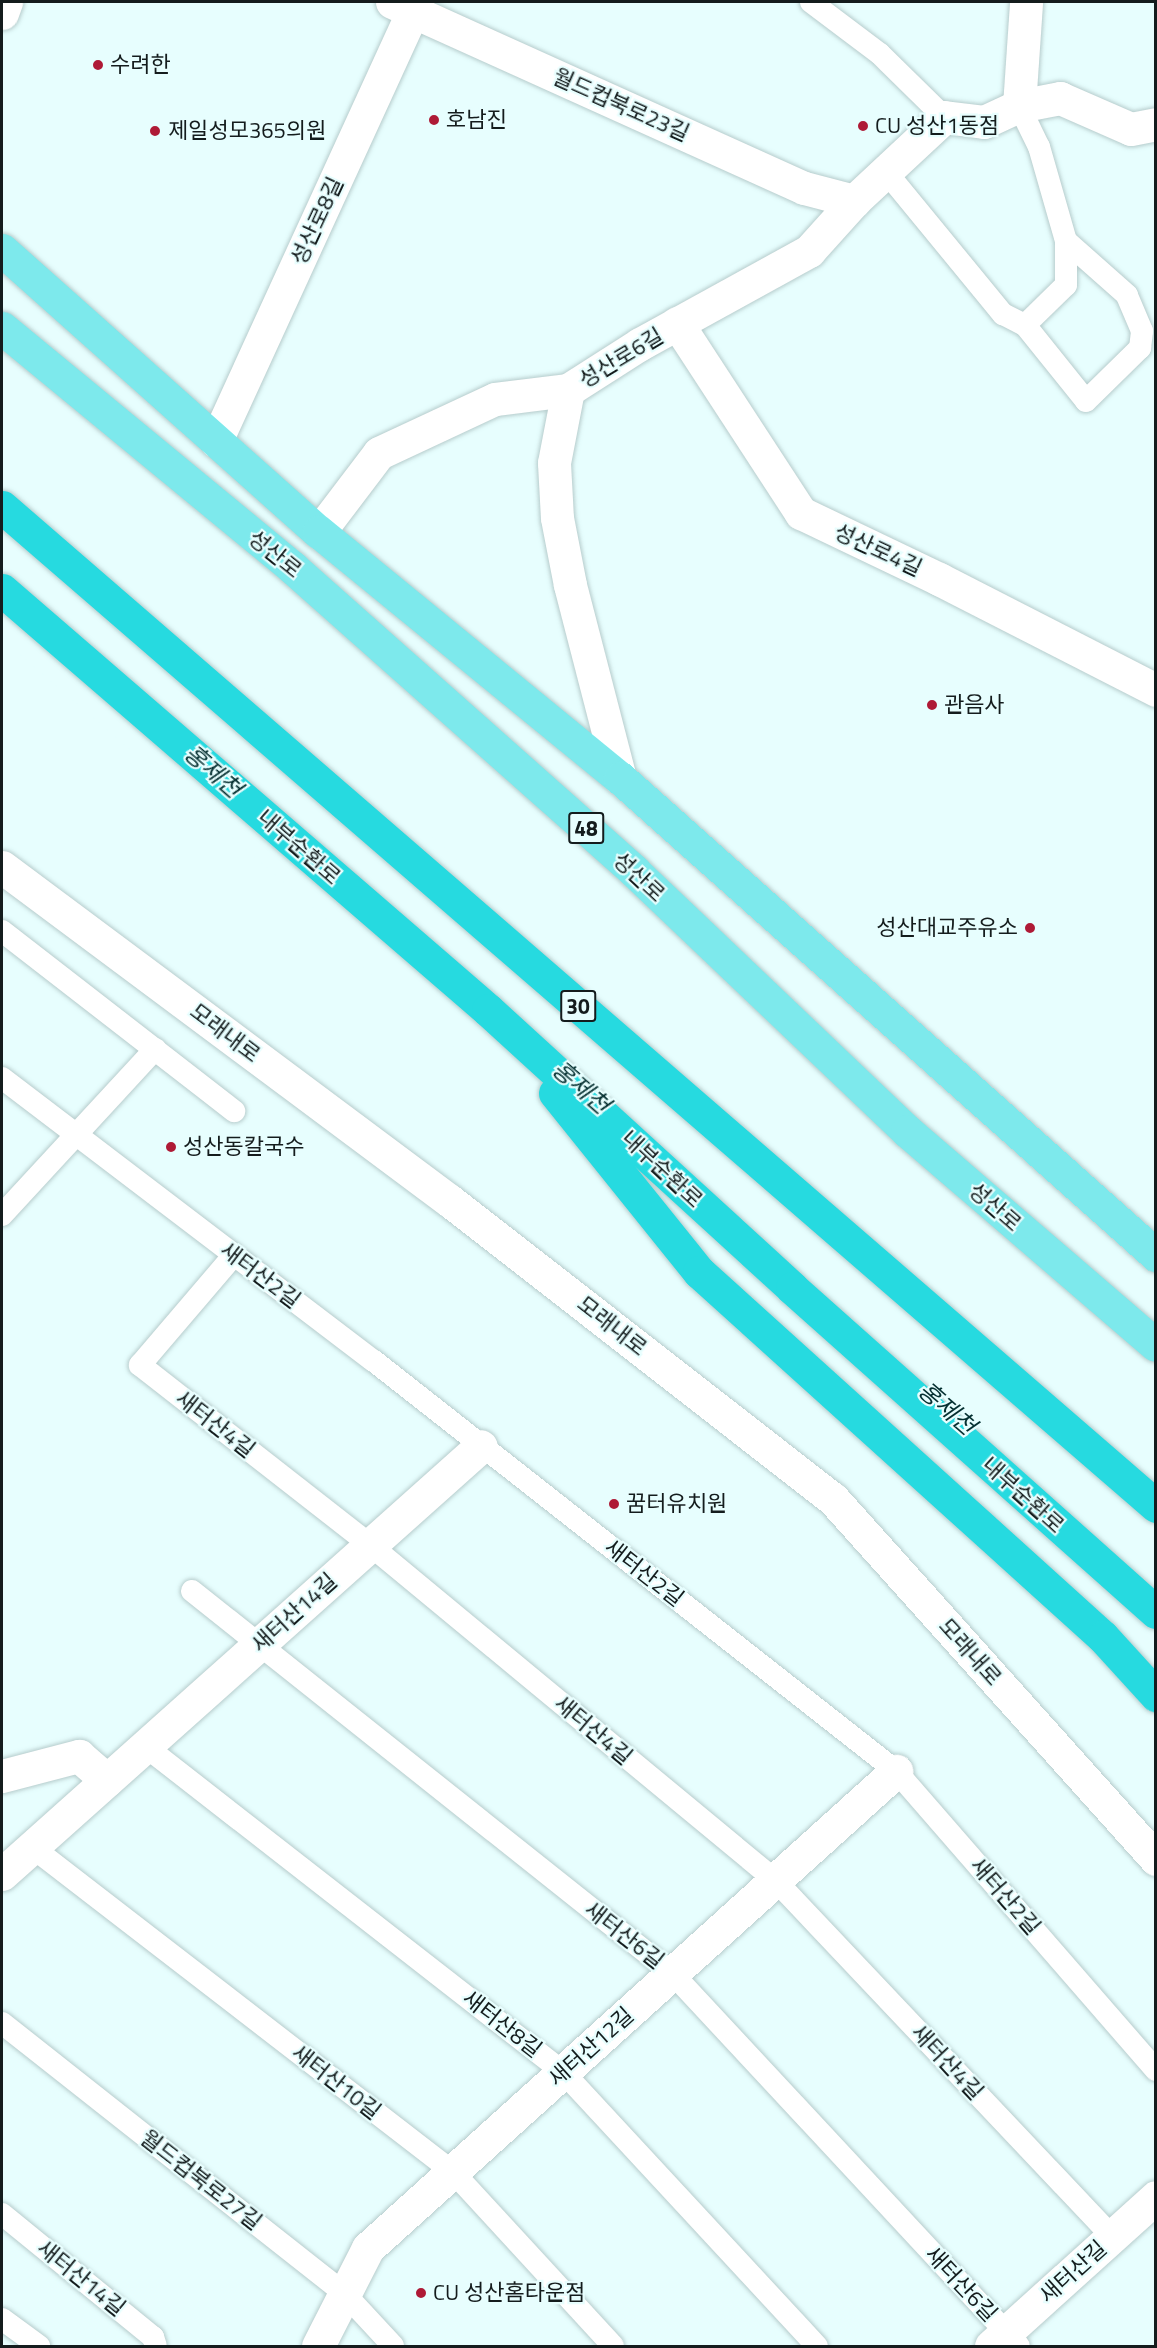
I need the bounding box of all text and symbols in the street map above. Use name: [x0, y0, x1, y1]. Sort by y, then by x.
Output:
place label: 수려한: [110, 52, 171, 78]
marker: 수려한: [91, 58, 105, 72]
street label: 월드컵북로23길: [549, 63, 693, 147]
place label: 호남진: [446, 107, 507, 133]
marker: 호남진: [427, 113, 441, 127]
place label: CU 성산1동점: [875, 113, 999, 139]
place label: 제일성모365의원: [168, 118, 326, 144]
marker: CU 성산1동점: [856, 119, 870, 133]
marker: 제일성모365의원: [146, 122, 164, 140]
street label: 성산로8길: [285, 173, 349, 269]
street label: 성산로6길: [574, 323, 668, 393]
street label: 성산로4길: [830, 518, 926, 582]
street label: 성산로: [243, 525, 307, 583]
place label: 관음사: [944, 692, 1005, 718]
marker: 관음사: [925, 698, 939, 712]
water label: 홍제천: [179, 738, 247, 804]
street label: 내부순환로: [252, 804, 346, 890]
road number: 48: [568, 810, 604, 846]
street label: 성산로: [608, 847, 670, 907]
place label: 성산대교주유소: [876, 915, 1018, 941]
marker: 성산대교주유소: [1023, 921, 1037, 935]
road number: 30: [560, 988, 596, 1024]
street label: 모래내로: [185, 998, 265, 1068]
water label: 홍제천: [547, 1054, 615, 1120]
street label: 내부순환로: [616, 1125, 708, 1213]
place label: 성산동칼국수: [183, 1134, 304, 1160]
marker: 성산동칼국수: [164, 1140, 178, 1154]
street label: 성산로: [963, 1177, 1027, 1237]
street label: 새터산2길: [215, 1236, 305, 1314]
street label: 모래내로: [572, 1291, 652, 1361]
water label: 홍제천: [913, 1375, 981, 1441]
street label: 새터산4길: [170, 1385, 260, 1463]
street label: 내부순환로: [977, 1451, 1069, 1539]
place label: 꿈터유치원: [626, 1491, 727, 1517]
marker: 꿈터유치원: [607, 1497, 621, 1511]
street label: 새터산2길: [599, 1534, 689, 1612]
street label: 새터산14길: [246, 1568, 342, 1658]
street label: 모래내로: [933, 1613, 1007, 1691]
street label: 새터산4길: [549, 1690, 637, 1770]
street label: 새터산2길: [964, 1852, 1046, 1940]
street label: 새터산6길: [579, 1896, 669, 1974]
street label: 새터산8길: [457, 1985, 547, 2063]
street label: 새터산12길: [543, 2002, 639, 2092]
street label: 새터산4길: [906, 2019, 988, 2105]
street label: 새터산10길: [286, 2039, 386, 2125]
street label: 월드컵북로27길: [135, 2125, 267, 2235]
street label: 새터산14길: [32, 2235, 130, 2321]
street label: 새터산길: [1034, 2235, 1112, 2309]
street label: 새터산6길: [920, 2241, 1002, 2327]
place label: CU 성산홈타운점: [433, 2280, 585, 2306]
marker: CU 성산홈타운점: [414, 2286, 428, 2300]

